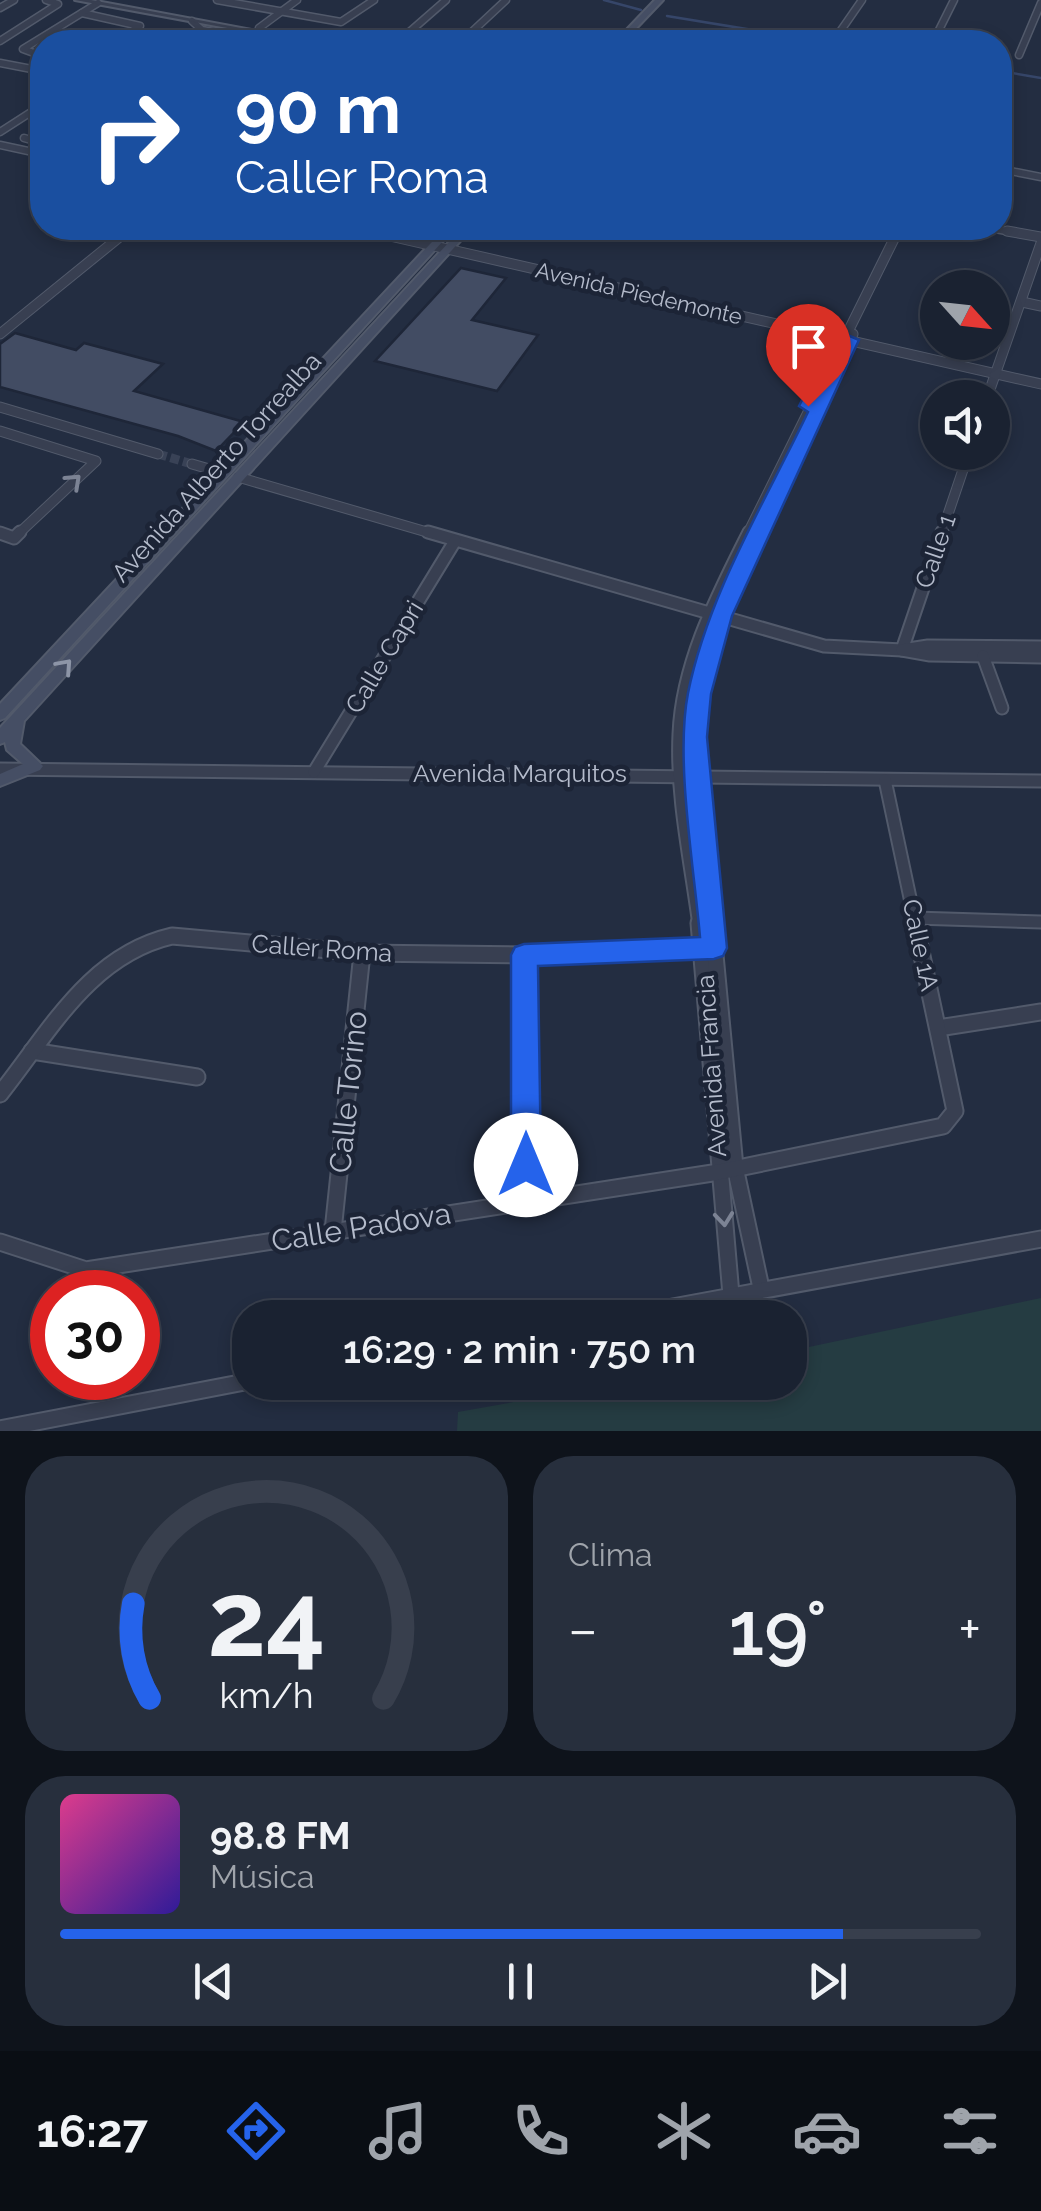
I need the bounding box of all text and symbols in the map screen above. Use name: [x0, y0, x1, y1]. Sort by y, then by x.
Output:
text: 90 m: [235, 67, 401, 149]
icon: right: [70, 70, 200, 200]
text: Caller Roma: [235, 151, 489, 204]
street label: Avenida Piedemonte: [533, 257, 745, 329]
north arrow: [920, 270, 1010, 360]
map controls: [920, 270, 1010, 470]
pin: [766, 304, 851, 407]
icon: arrive: [781, 319, 836, 374]
street label: Avenida Alberto Torrealba: [105, 346, 327, 588]
button: sound: [920, 380, 1010, 470]
one-way arrow: [63, 475, 81, 493]
street label: Calle 1: [908, 510, 962, 592]
street label: Calle Capri: [339, 595, 429, 719]
one-way arrow: [54, 659, 72, 678]
street label: Avenida Marquitos: [413, 758, 627, 788]
street label: Calle 1A: [897, 896, 945, 994]
street label: Caller Roma: [251, 928, 393, 968]
street label: Avenida Francia: [690, 974, 732, 1158]
street label: Calle Torino: [322, 1009, 374, 1175]
position arrow: [474, 1113, 578, 1217]
street label: Calle Padova: [269, 1196, 453, 1258]
one-way arrow: [712, 1211, 734, 1227]
speed limit sign: 30: [30, 1270, 160, 1400]
text: 16:29 · 2 min · 750 m: [343, 1327, 696, 1372]
text: Clima: [568, 1536, 652, 1573]
text: 24: [207, 1558, 326, 1680]
text: 19°: [729, 1584, 827, 1673]
text: −: [568, 1597, 598, 1662]
text: +: [958, 1597, 981, 1662]
text: km/h: [219, 1674, 314, 1716]
text: 98.8 FM: [210, 1813, 351, 1858]
text: Música: [210, 1858, 315, 1895]
icon: previous: [186, 1954, 241, 2009]
icon: pause: [493, 1954, 548, 2009]
icon: next: [800, 1954, 855, 2009]
icon: directions: [221, 2096, 291, 2166]
icon: music: [363, 2096, 433, 2166]
icon: phone: [506, 2096, 576, 2166]
icon: climate: [649, 2096, 719, 2166]
icon: car: [792, 2096, 862, 2166]
icon: filters: [935, 2096, 1005, 2166]
text: 16:27: [36, 2105, 148, 2158]

